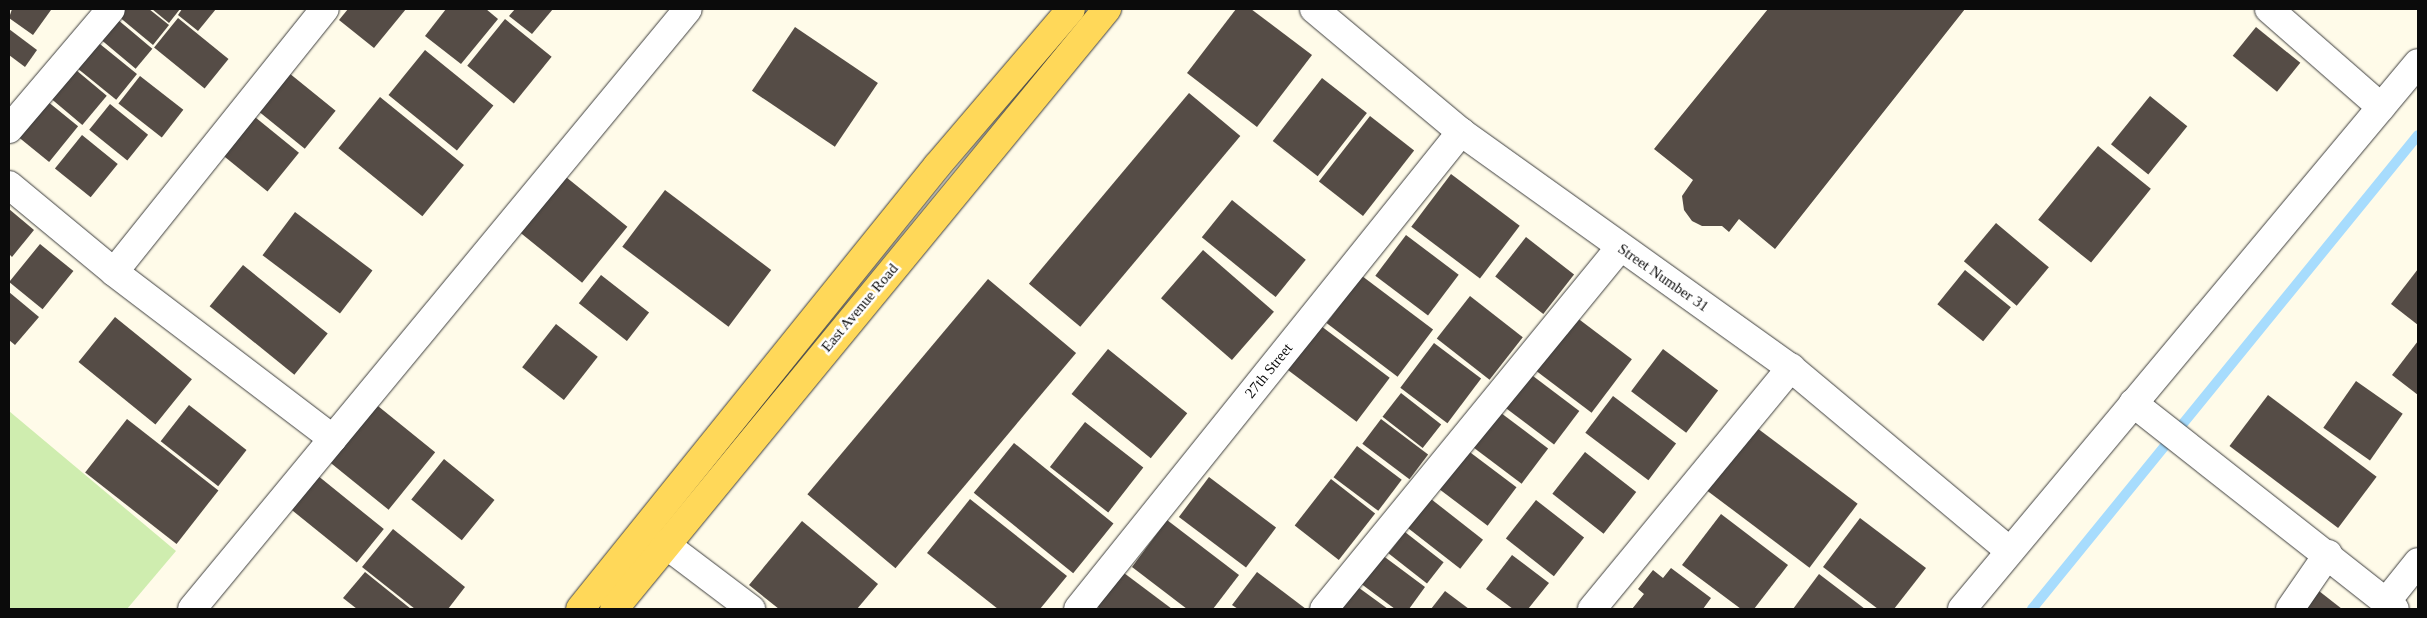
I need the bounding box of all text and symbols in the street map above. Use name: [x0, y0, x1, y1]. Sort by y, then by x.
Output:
street label: Street Number 31: [1614, 240, 1712, 316]
street label: East Avenue Road: [818, 260, 902, 356]
street label: 27th Street: [1241, 340, 1297, 402]

